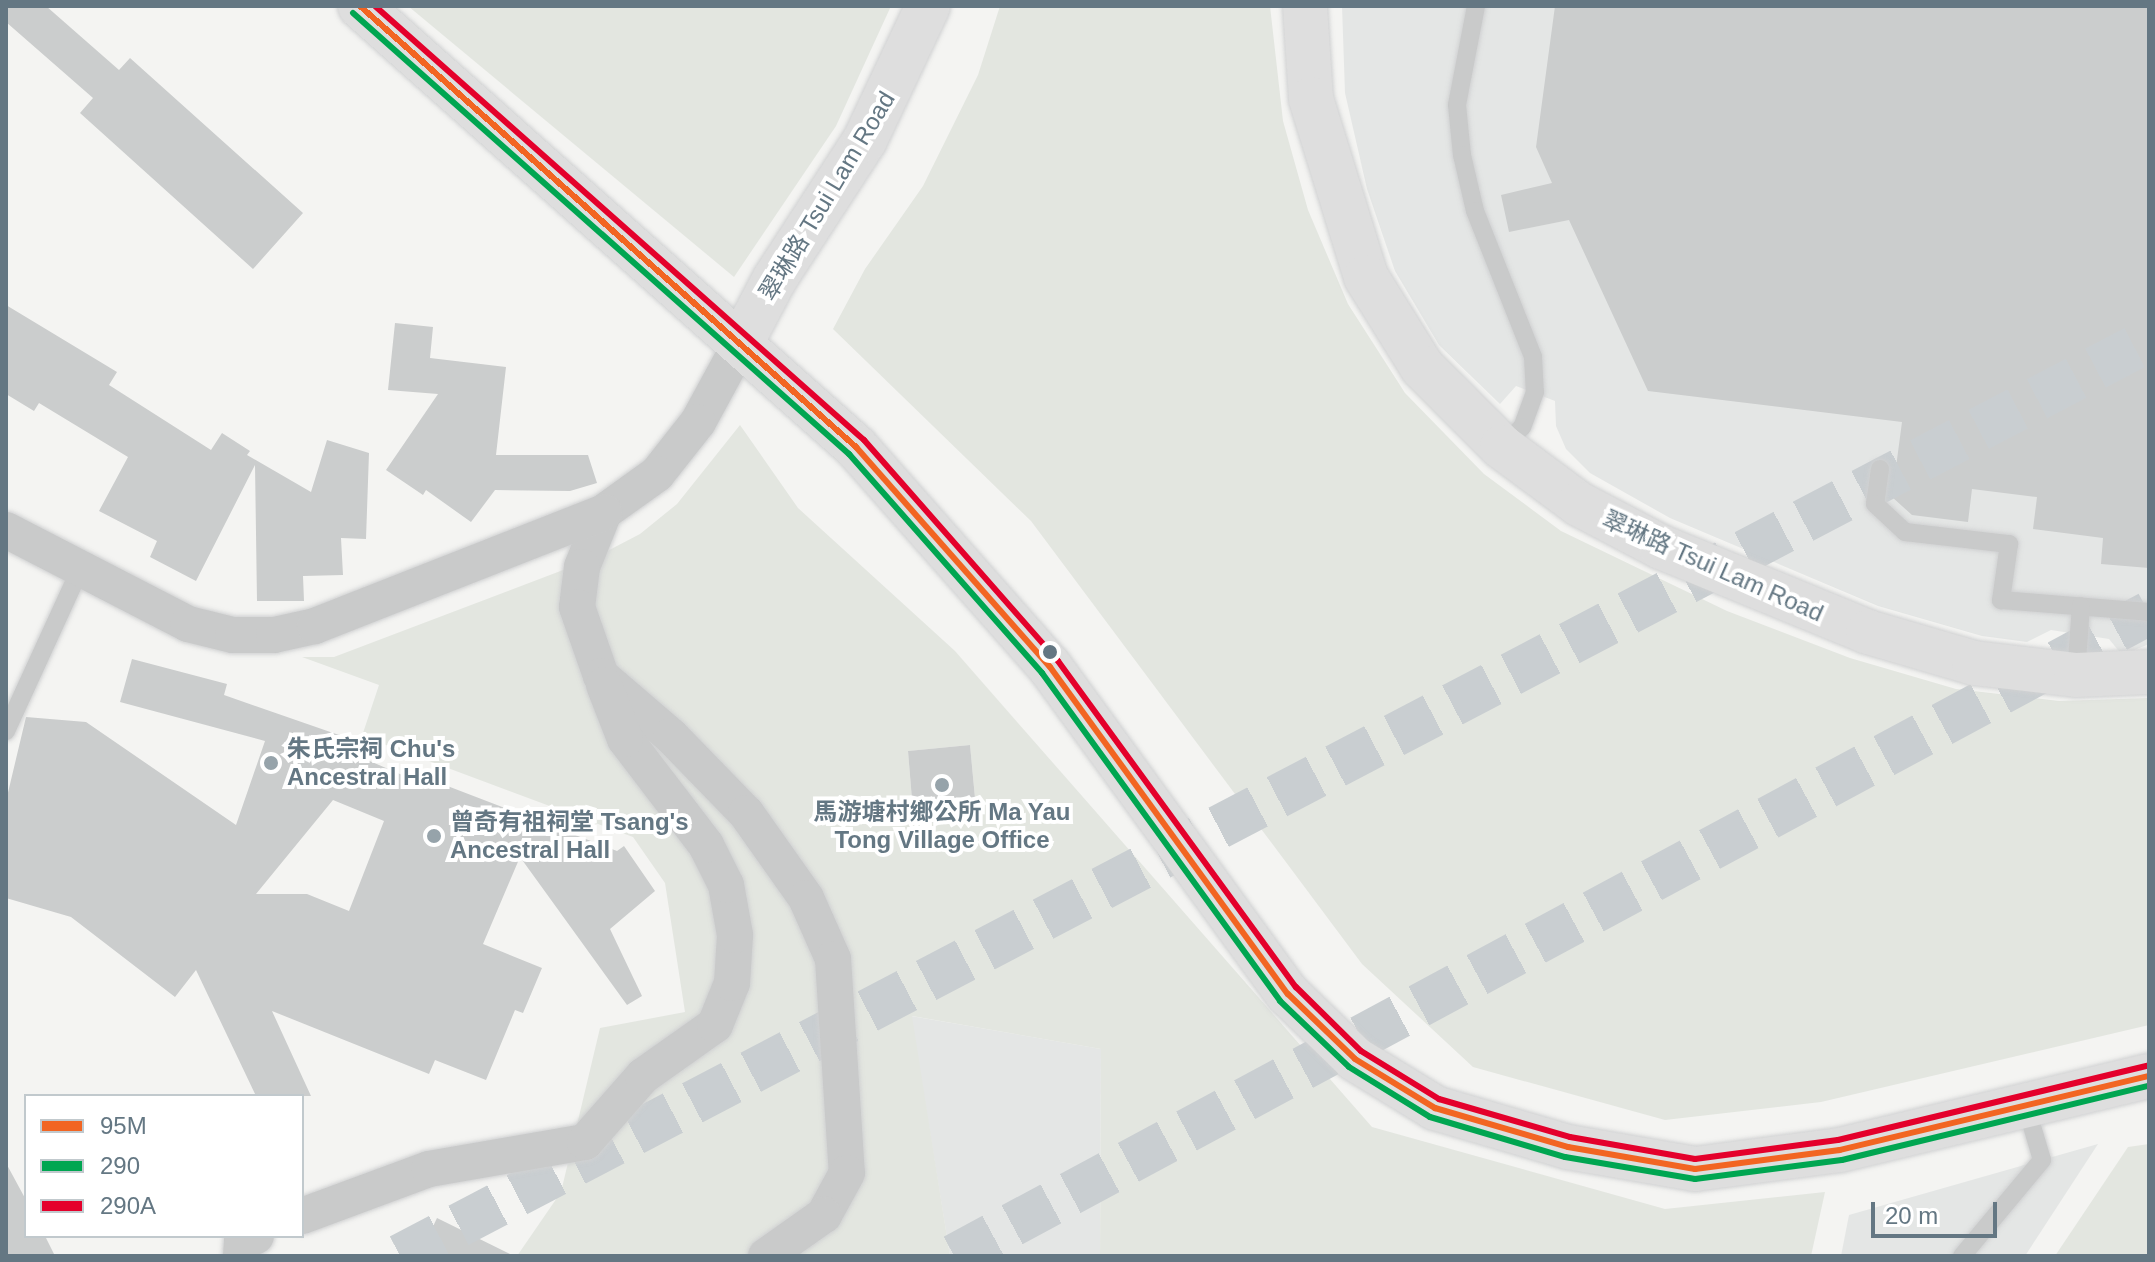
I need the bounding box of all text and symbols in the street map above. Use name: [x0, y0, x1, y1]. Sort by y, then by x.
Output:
street label: 翠琳路 Tsui Lam Road: [753, 86, 901, 306]
street label: 翠琳路 Tsui Lam Road: [1598, 504, 1828, 628]
unlabelled marker: [1042, 644, 1058, 660]
place label: 朱氏宗祠 Chu's Ancestral Hall: [287, 735, 455, 791]
marker: 朱氏宗祠 Chu's Ancestral Hall: [262, 754, 280, 772]
marker: 馬游塘村鄉公所 Ma Yau Tong Village Office: [933, 776, 951, 794]
place label: 馬游塘村鄉公所 Ma Yau Tong Village Office: [813, 798, 1071, 854]
place label: 曾奇有祖祠堂 Tsang's Ancestral Hall: [450, 808, 689, 864]
marker: 曾奇有祖祠堂 Tsang's Ancestral Hall: [425, 827, 443, 845]
legend: [24, 1094, 304, 1238]
text: 95M: [100, 1112, 147, 1139]
text: 290: [100, 1152, 140, 1179]
scale bar: [1875, 1186, 2001, 1236]
text: 290A: [100, 1192, 156, 1219]
text: 20 m: [1885, 1202, 1938, 1229]

